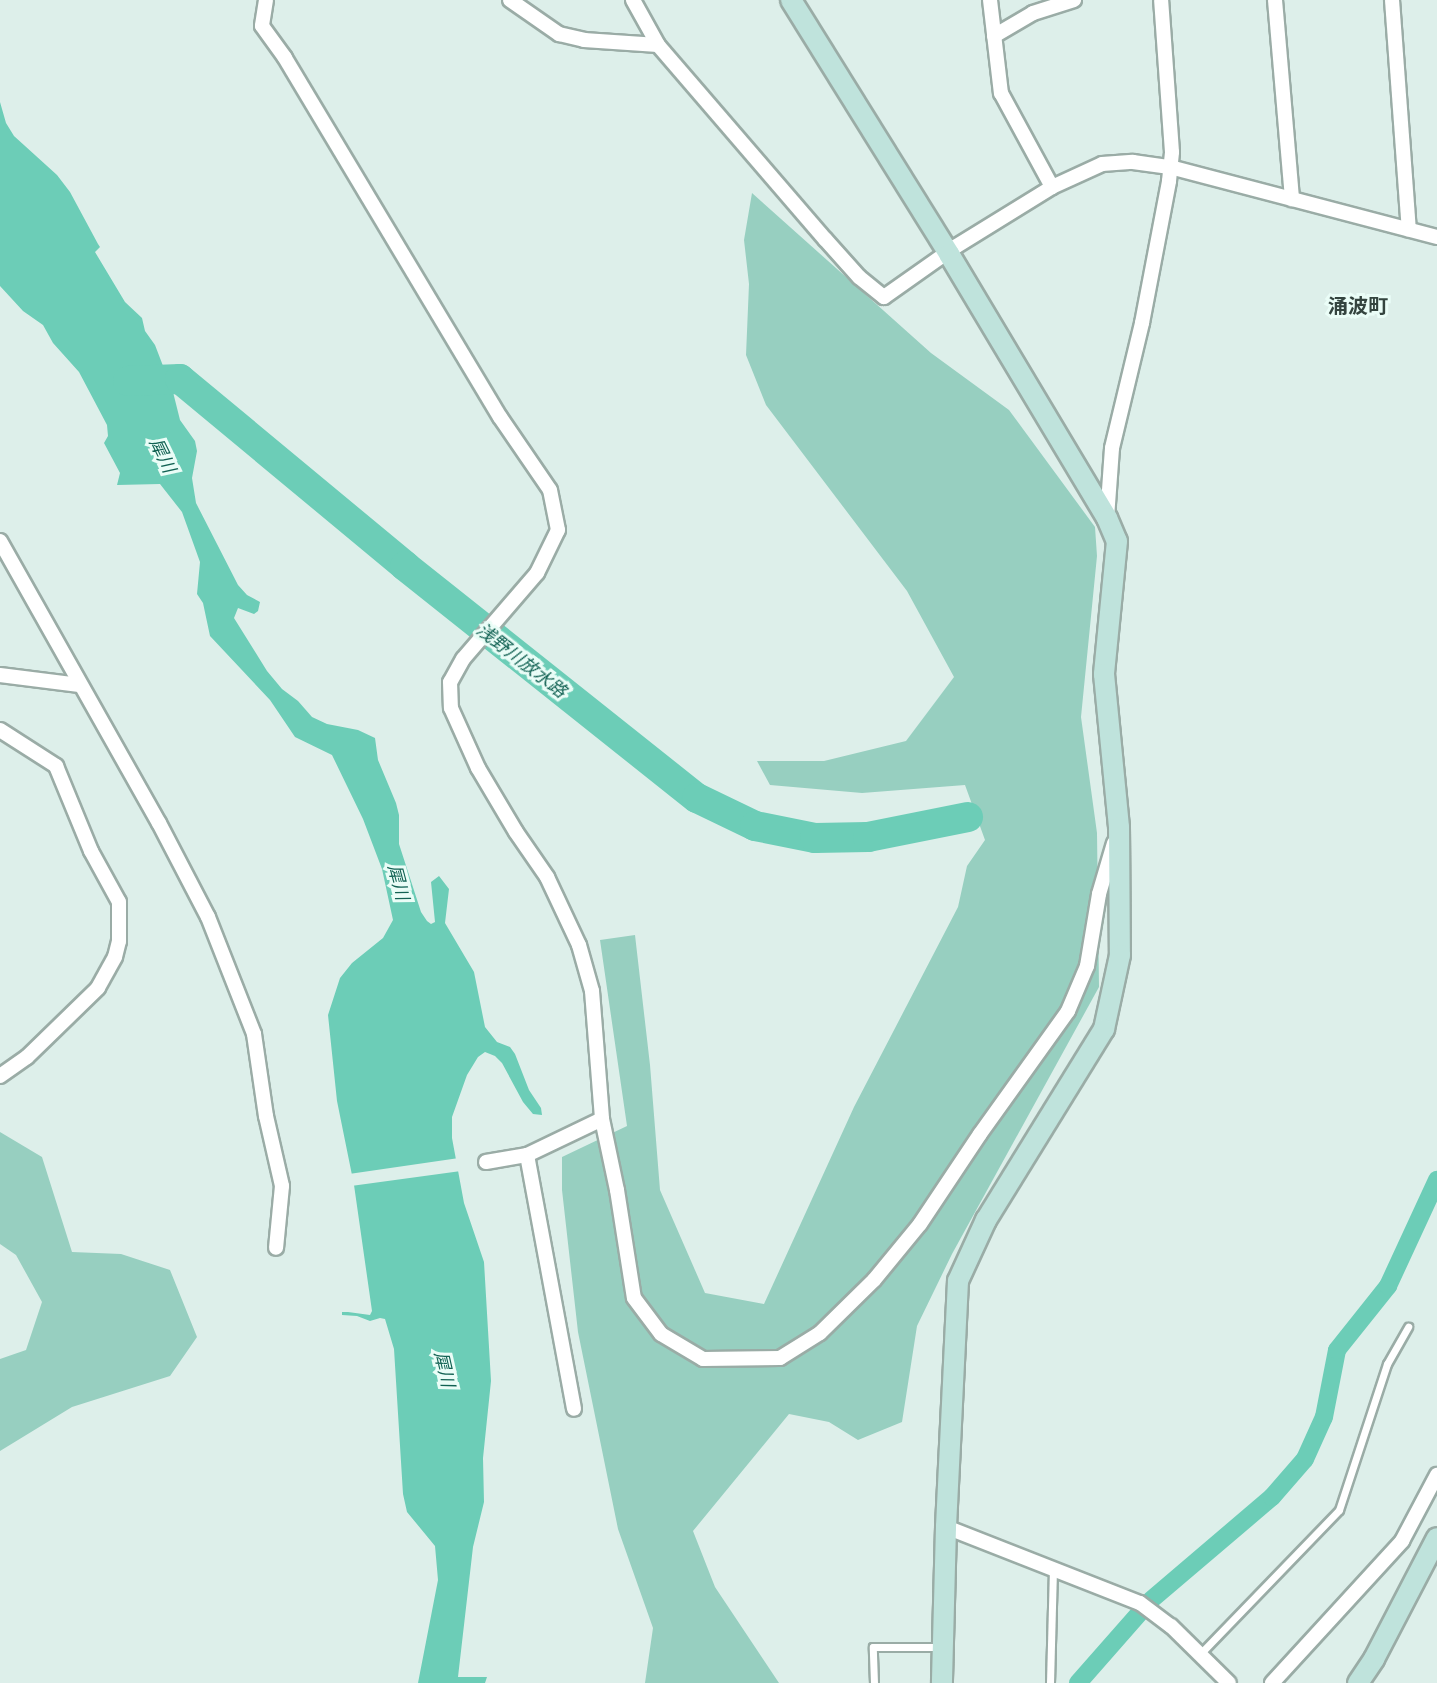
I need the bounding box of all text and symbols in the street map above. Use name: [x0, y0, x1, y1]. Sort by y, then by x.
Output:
district label: 涌波町: [1328, 293, 1388, 317]
water label: 犀川: [145, 434, 181, 476]
water label: 浅野川放水路: [473, 618, 571, 702]
water label: 犀川: [384, 862, 414, 902]
water label: 犀川: [430, 1349, 460, 1389]

